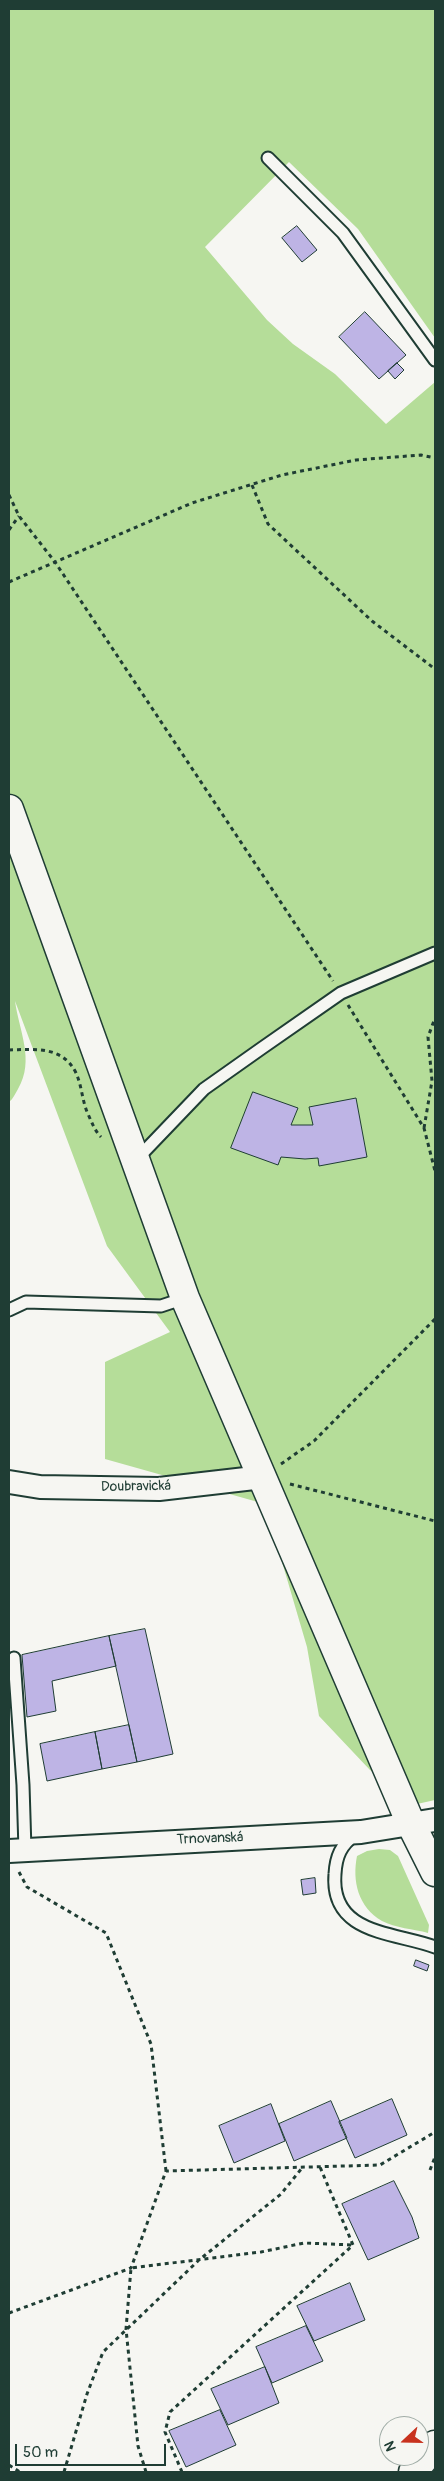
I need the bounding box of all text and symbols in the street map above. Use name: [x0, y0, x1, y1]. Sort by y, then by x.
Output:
street label: Doubravická: [101, 1478, 171, 1496]
street label: Trnovanská: [176, 1829, 244, 1849]
north arrow: [379, 2416, 429, 2466]
scale bar: [18, 2434, 169, 2466]
text: N: [381, 2439, 400, 2454]
text: 50 m: [23, 2443, 58, 2462]

